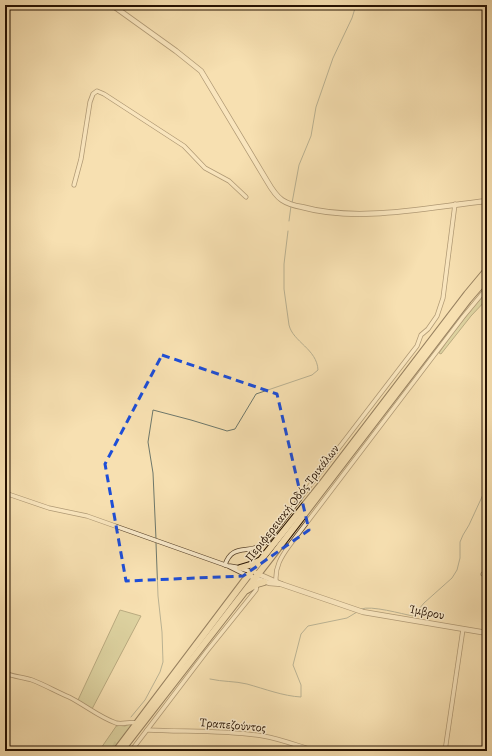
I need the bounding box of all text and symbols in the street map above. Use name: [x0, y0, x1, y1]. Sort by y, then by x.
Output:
street label: Περιφερειακή Οδός Τρικάλων: [241, 441, 343, 565]
street label: Ίμβρου: [408, 601, 446, 623]
street label: Τραπεζούντος: [199, 714, 267, 736]

